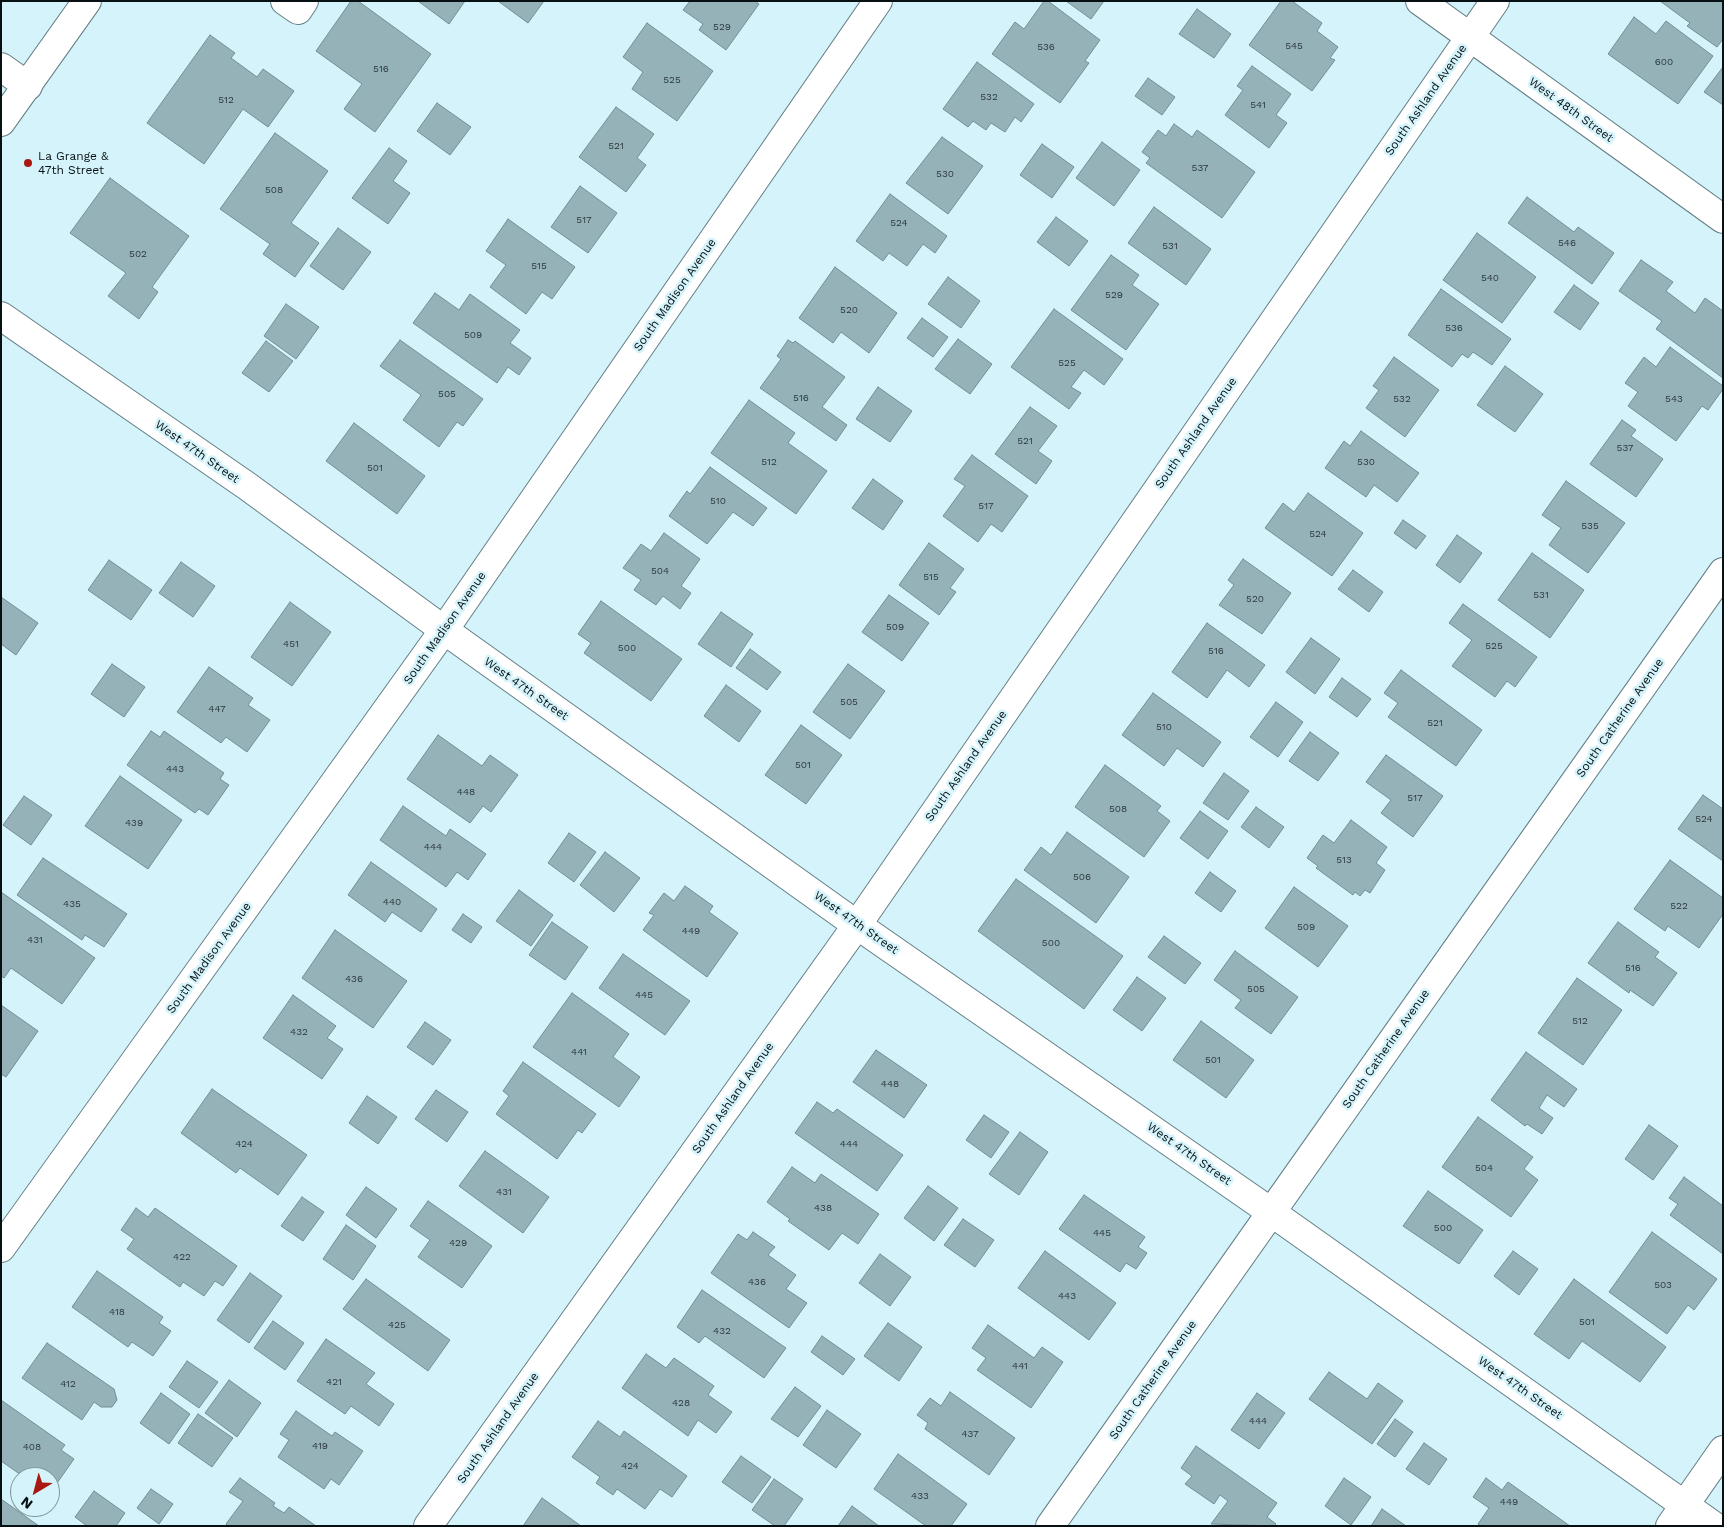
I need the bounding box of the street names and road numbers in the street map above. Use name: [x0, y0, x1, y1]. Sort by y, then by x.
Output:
street label: South Ashland Avenue: [1382, 42, 1470, 158]
street label: West 48th Street: [1526, 75, 1616, 145]
street label: South Madison Avenue: [631, 236, 719, 354]
street label: South Ashland Avenue: [1152, 375, 1240, 491]
street label: West 47th Street: [152, 418, 242, 486]
street label: South Madison Avenue: [401, 569, 489, 687]
street label: West 47th Street: [481, 655, 571, 723]
street label: South Catherine Avenue: [1573, 656, 1667, 780]
street label: South Ashland Avenue: [922, 708, 1010, 824]
street label: West 47th Street: [811, 889, 901, 957]
street label: South Madison Avenue: [164, 900, 254, 1016]
street label: South Catherine Avenue: [1339, 987, 1433, 1111]
street label: South Ashland Avenue: [689, 1040, 777, 1156]
street label: West 47th Street: [1144, 1120, 1234, 1188]
street label: South Catherine Avenue: [1106, 1318, 1200, 1442]
street label: West 47th Street: [1475, 1354, 1565, 1422]
street label: South Ashland Avenue: [454, 1370, 542, 1486]

